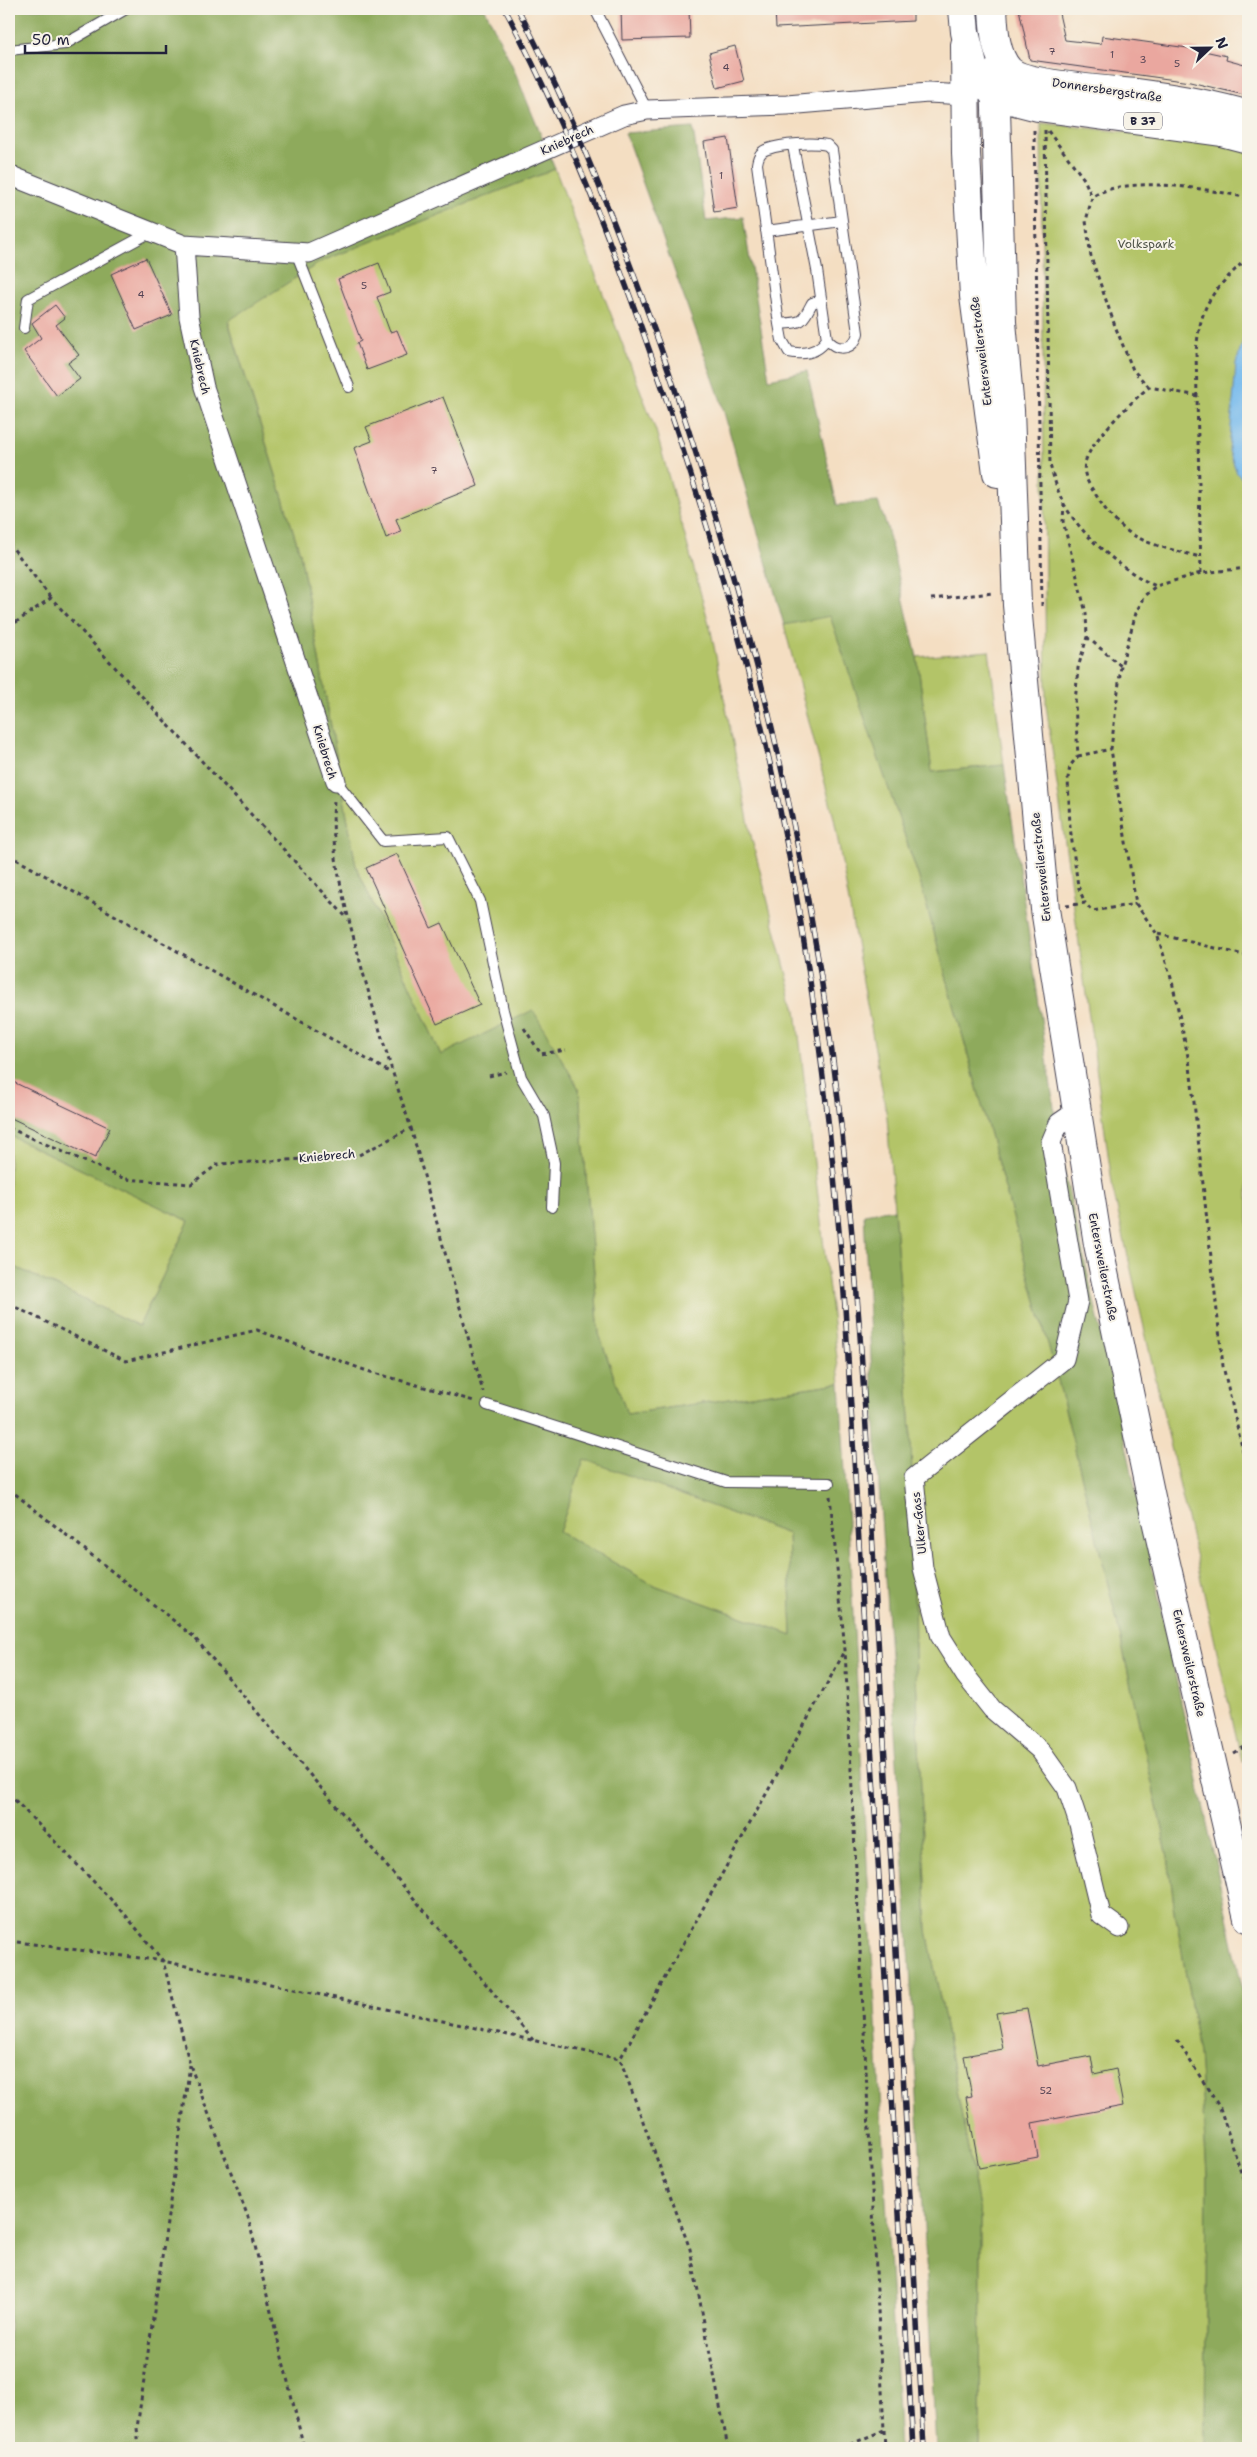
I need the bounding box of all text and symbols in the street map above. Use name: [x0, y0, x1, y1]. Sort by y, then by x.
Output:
scale bar: [25, 22, 166, 54]
north arrow: [1184, 22, 1234, 72]
text: 50 m: [32, 30, 70, 50]
text: N: [1212, 35, 1232, 52]
house number: 7: [1049, 45, 1056, 58]
house number: 1: [1110, 48, 1114, 61]
house number: 3: [1140, 53, 1147, 66]
house number: 5: [1174, 57, 1180, 70]
house number: 4: [723, 61, 730, 74]
street label: Donnersbergstraße: [1051, 74, 1163, 106]
road number: B 37: [1124, 112, 1162, 130]
street label: Kniebrech: [538, 121, 596, 159]
house number: 1: [719, 169, 723, 182]
park label: Volkspark: [1118, 236, 1174, 252]
house number: 5: [361, 279, 367, 292]
house number: 4: [138, 288, 145, 301]
street label: Entersweilerstraße: [966, 295, 996, 407]
street label: Kniebrech: [186, 338, 214, 396]
house number: 7: [431, 464, 438, 477]
street label: Kniebrech: [309, 723, 341, 781]
street label: Entersweilerstraße: [1027, 811, 1055, 923]
street label: Kniebrech: [298, 1146, 356, 1166]
street label: Entersweilerstraße: [1085, 1211, 1121, 1323]
street label: Ulker-Gass: [908, 1491, 930, 1555]
street label: Entersweilerstraße: [1169, 1608, 1209, 1719]
house number: 52: [1040, 2084, 1052, 2097]

